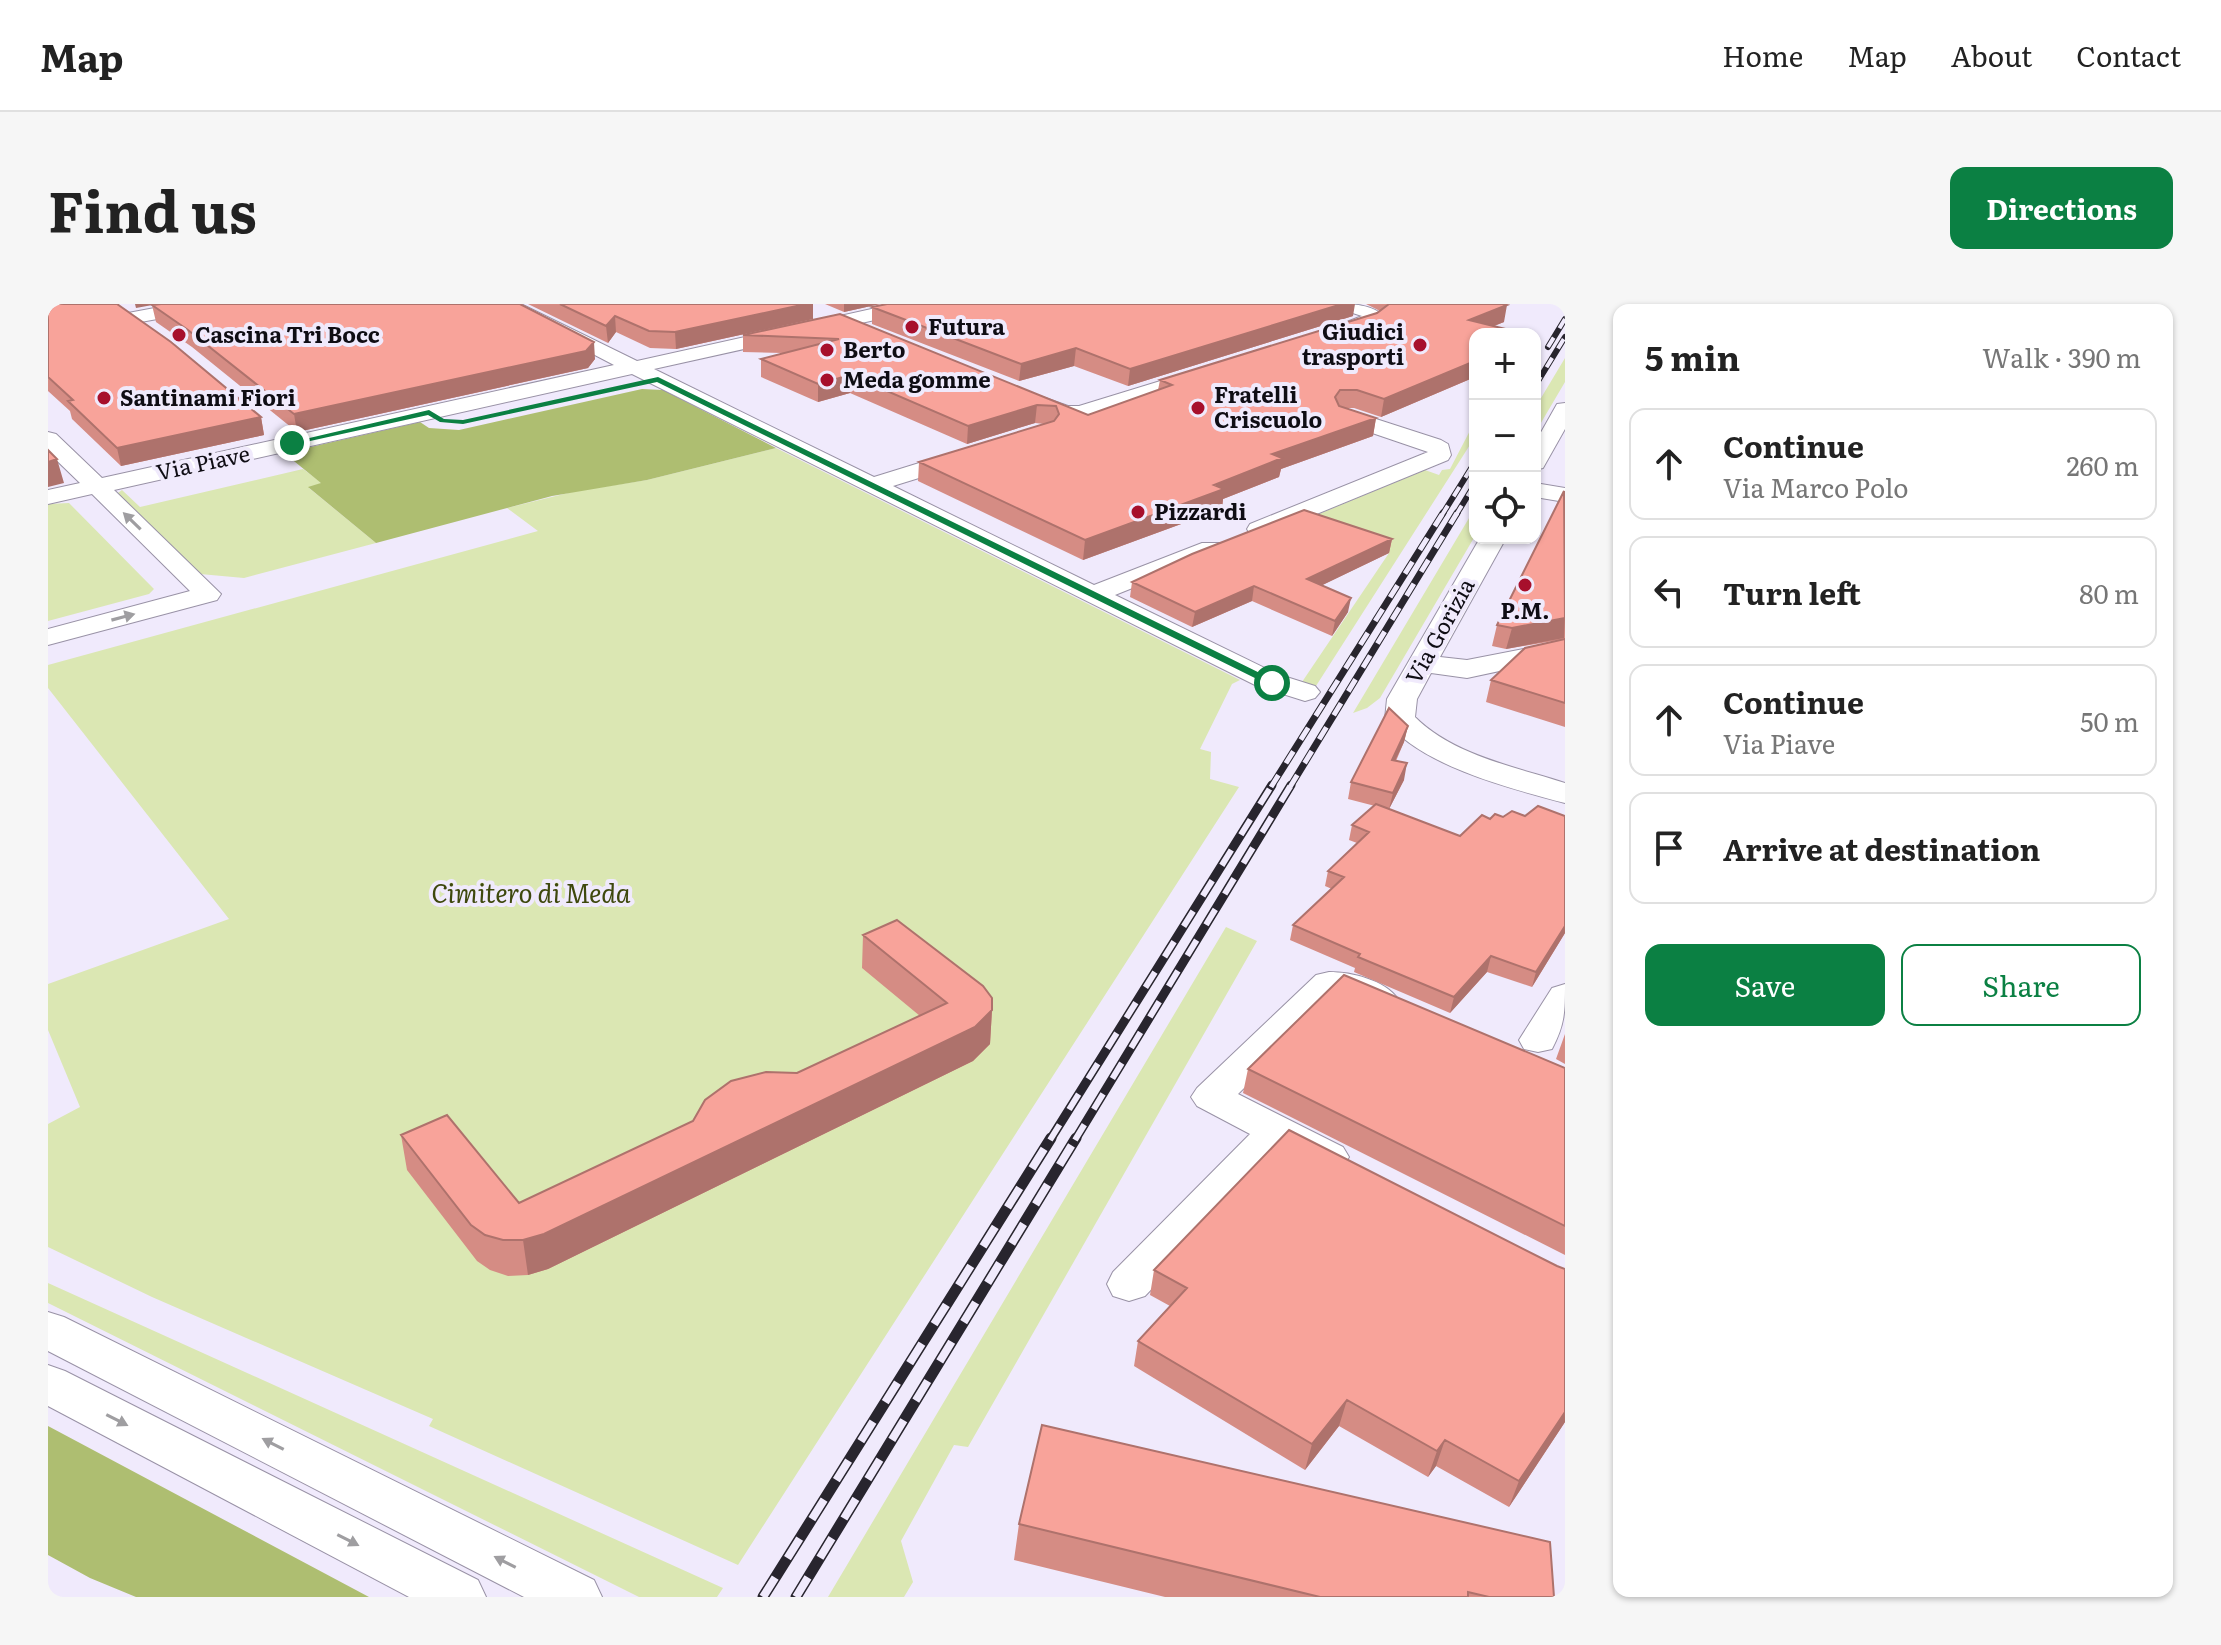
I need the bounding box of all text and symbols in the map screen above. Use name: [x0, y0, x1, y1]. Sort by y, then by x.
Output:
text: Map: [40, 27, 124, 84]
text: Home: [1722, 34, 1803, 76]
text: Map: [1847, 34, 1907, 76]
text: About: [1951, 34, 2032, 76]
text: Contact: [2076, 34, 2181, 76]
text: Find us: [48, 167, 257, 250]
button: Directions: [1950, 167, 2173, 249]
place label: Futura: [928, 309, 1005, 342]
place label: Giudici trasporti: [1302, 314, 1404, 372]
place label: Cascina Tri Bocc: [195, 317, 380, 350]
marker: Futura: [903, 318, 921, 336]
marker: Cascina Tri Bocc: [170, 326, 188, 344]
map controls: [1469, 328, 1541, 544]
button: +: [1469, 328, 1541, 400]
text: 5 min: [1645, 331, 1740, 381]
place label: Berto: [843, 332, 906, 365]
marker: Giudici trasporti: [1411, 336, 1429, 354]
text: Walk · 390 m: [1982, 337, 2141, 376]
marker: Berto: [818, 341, 836, 359]
place label: Meda gomme: [843, 362, 991, 395]
marker: Meda gomme: [818, 371, 836, 389]
place label: Fratelli Criscuolo: [1214, 377, 1322, 435]
place label: Santinami Fiori: [120, 380, 296, 413]
marker: Santinami Fiori: [95, 389, 113, 407]
marker: Fratelli Criscuolo: [1189, 399, 1207, 417]
button: −: [1469, 400, 1541, 472]
text: Continue: [1723, 423, 1864, 467]
route end: [274, 425, 310, 461]
street label: Via Piave: [153, 436, 253, 488]
icon: ahead: [1647, 442, 1691, 486]
text: 260 m: [2066, 445, 2139, 484]
text: Via Marco Polo: [1723, 467, 1909, 506]
button: locate: [1469, 472, 1541, 544]
place label: Pizzardi: [1154, 494, 1247, 527]
marker: Pizzardi: [1129, 503, 1147, 521]
one-way arrow: [123, 512, 142, 531]
icon: left: [1647, 570, 1691, 614]
text: Turn left: [1723, 570, 1861, 614]
street label: Via Gorizia: [1396, 571, 1481, 689]
text: 80 m: [2079, 573, 2139, 612]
marker: P.M.: [1516, 576, 1534, 594]
place label: P.M.: [1501, 593, 1549, 626]
one-way arrow: [112, 610, 136, 623]
route start: [1254, 665, 1290, 701]
text: Continue: [1723, 679, 1864, 723]
icon: ahead: [1647, 698, 1691, 742]
text: 50 m: [2080, 701, 2139, 740]
text: Via Piave: [1723, 723, 1835, 762]
icon: arrive: [1647, 826, 1691, 870]
text: Arrive at destination: [1723, 826, 2040, 870]
park label: Cimitero di Meda: [431, 872, 631, 911]
button: Save: [1645, 944, 1885, 1026]
button: Share: [1901, 944, 2141, 1026]
one-way arrow: [106, 1414, 129, 1427]
one-way arrow: [262, 1437, 285, 1451]
one-way arrow: [337, 1533, 360, 1546]
one-way arrow: [494, 1555, 517, 1568]

